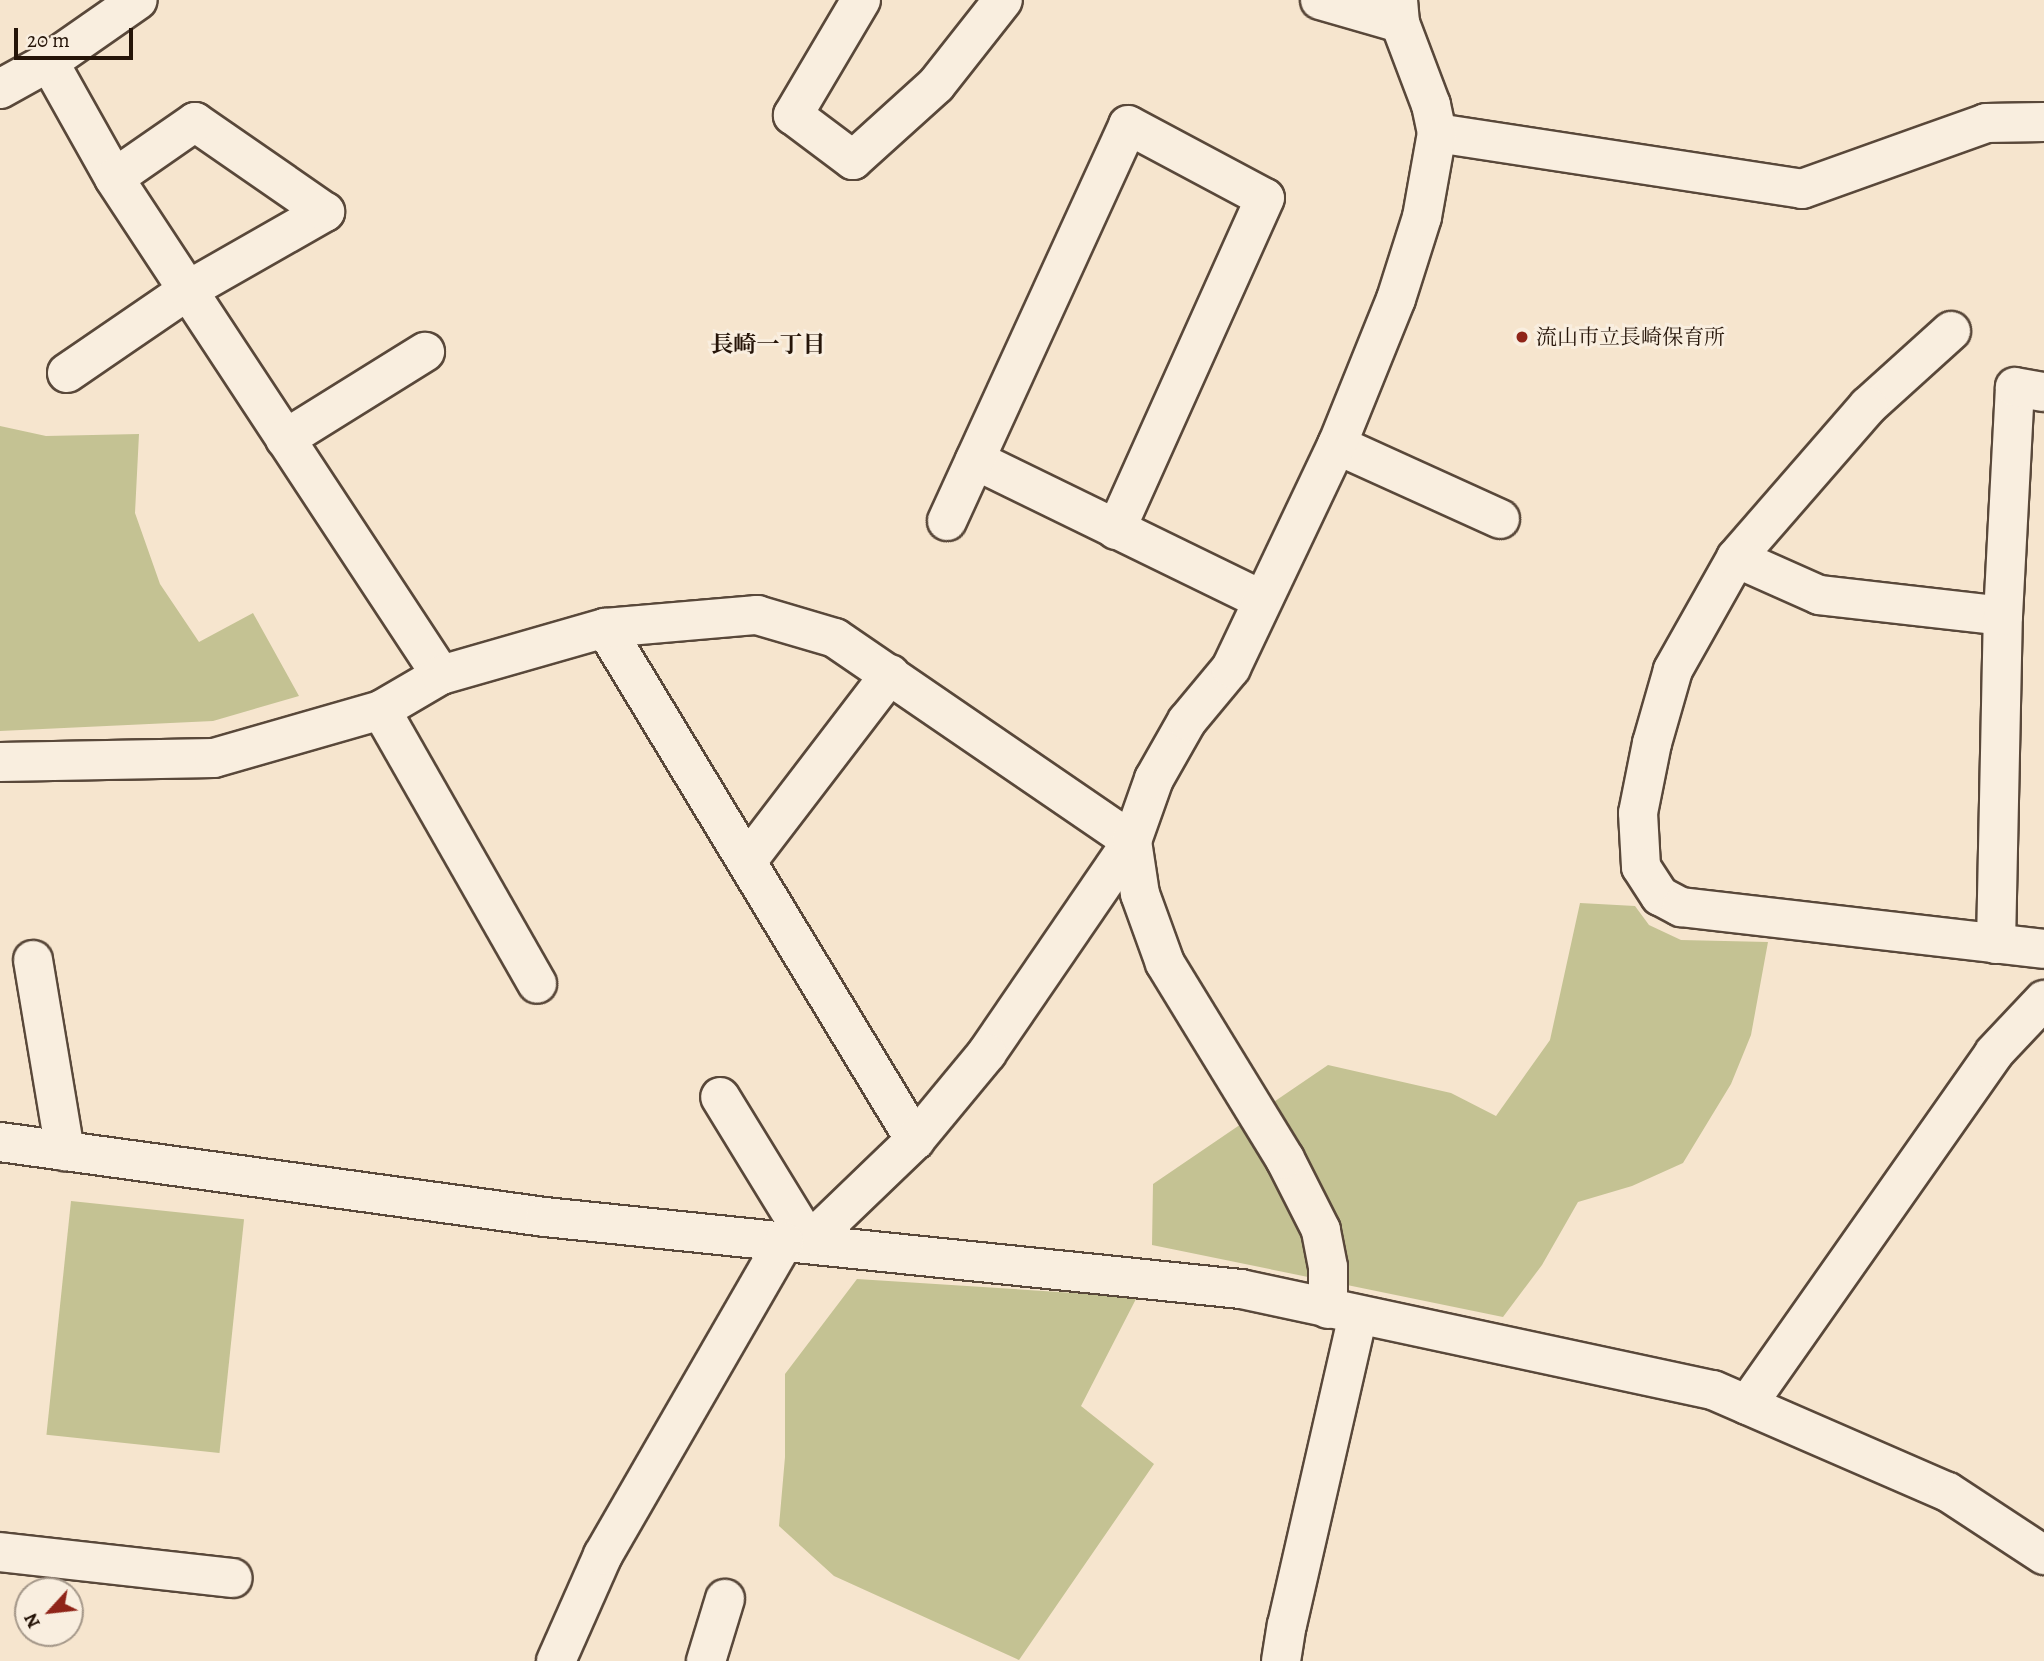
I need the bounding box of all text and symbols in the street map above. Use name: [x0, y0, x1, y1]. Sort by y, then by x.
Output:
scale bar: [18, 14, 136, 58]
text: 20 m: [27, 26, 70, 54]
place label: 流山市立長崎保育所: [1536, 324, 1725, 350]
marker: 流山市立長崎保育所: [1514, 329, 1530, 345]
district label: 長崎一丁目: [711, 331, 825, 359]
north arrow: [14, 1577, 84, 1647]
text: N: [17, 1609, 47, 1633]

